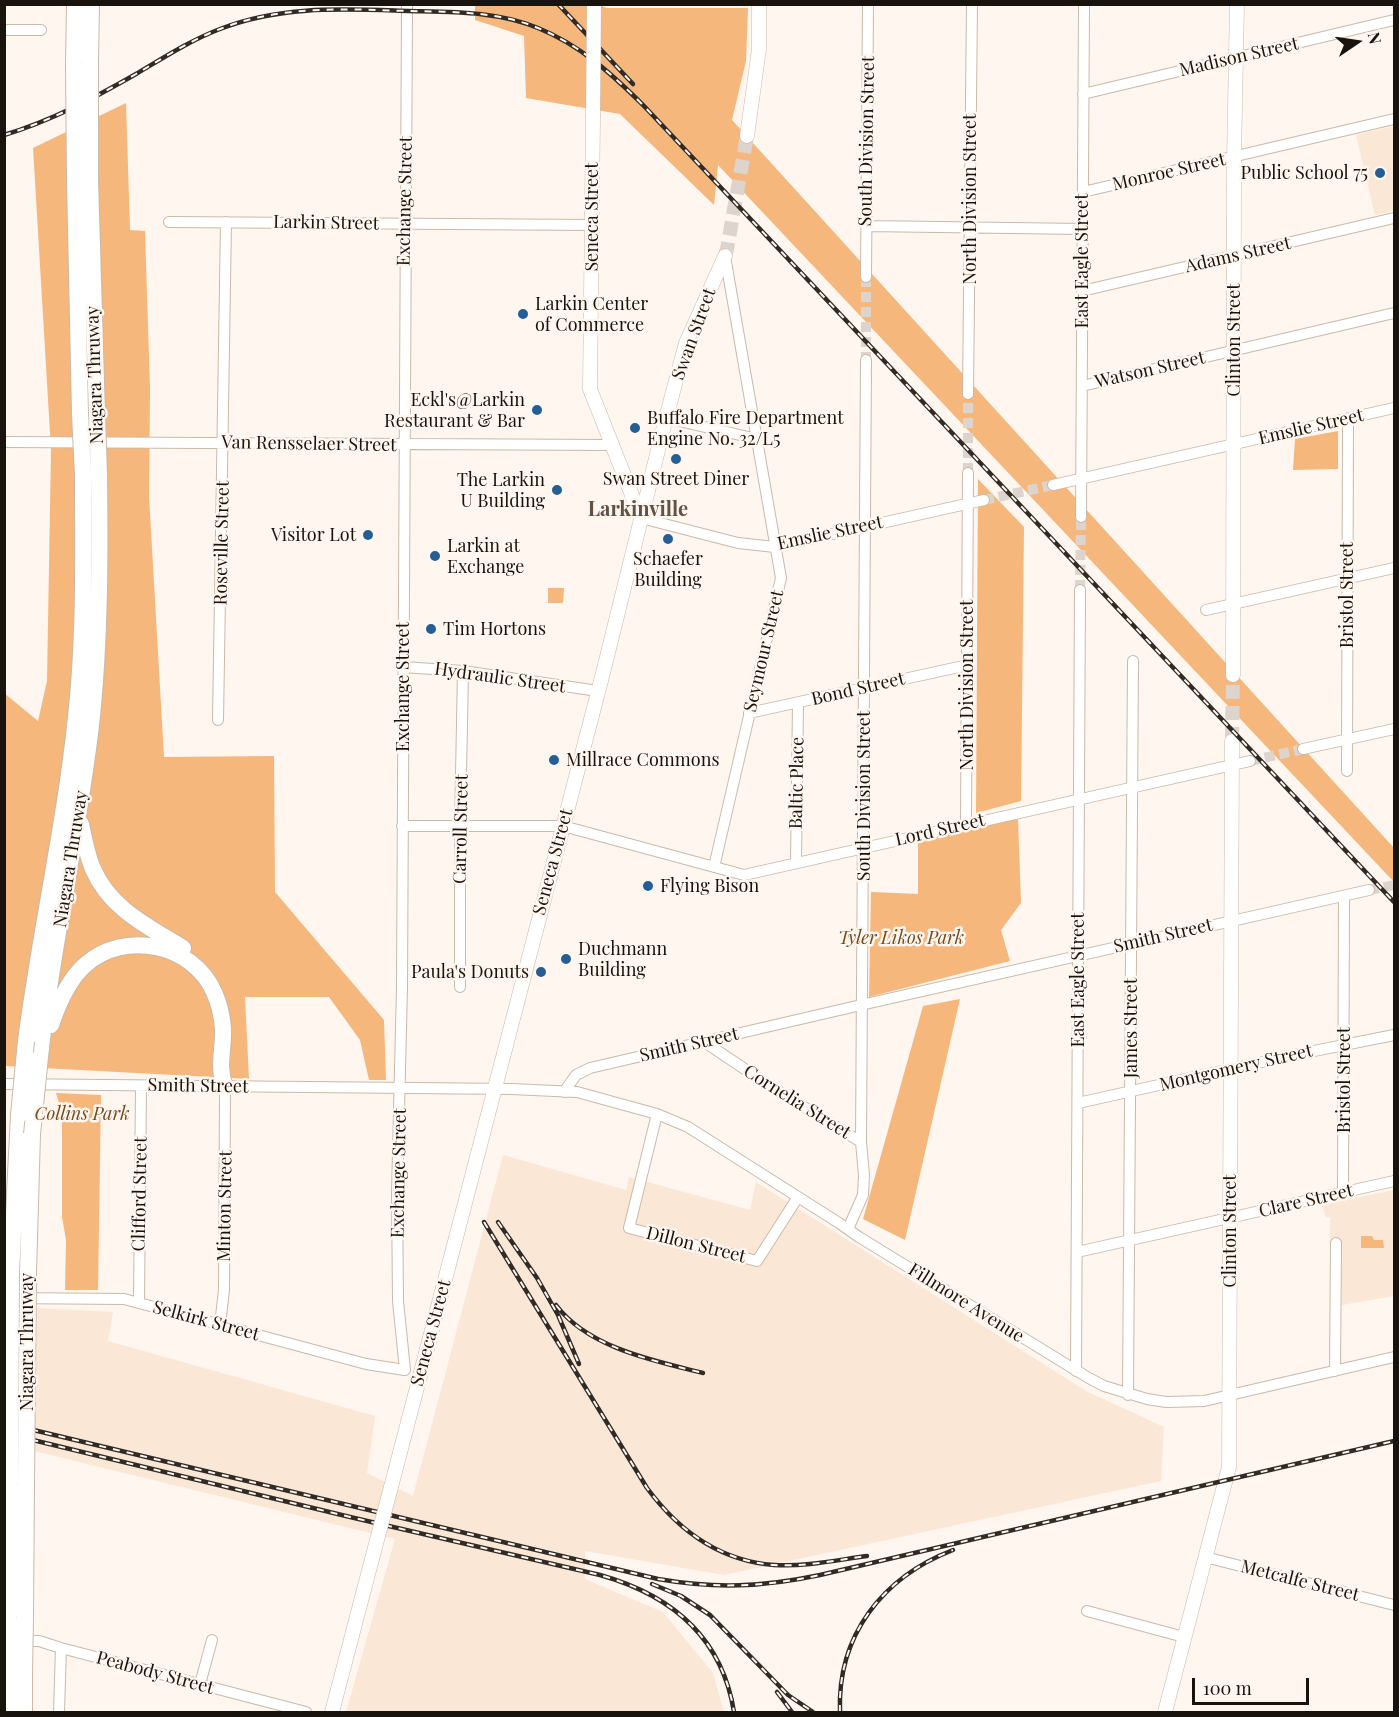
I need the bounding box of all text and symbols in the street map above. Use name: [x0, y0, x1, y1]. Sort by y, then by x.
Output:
north arrow: [1327, 12, 1387, 72]
text: N: [1363, 30, 1387, 46]
street label: Madison Street: [1177, 33, 1301, 81]
street label: South Division Street: [855, 56, 879, 226]
street label: North Division Street: [959, 114, 981, 284]
street label: Exchange Street: [393, 136, 417, 266]
street label: Monroe Street: [1110, 148, 1228, 196]
street label: Seneca Street: [581, 162, 603, 272]
place label: Public School 75: [1240, 162, 1368, 184]
marker: Public School 75: [1373, 166, 1387, 180]
street label: East Eagle Street: [1071, 193, 1093, 329]
street label: Larkin Street: [273, 211, 379, 235]
street label: Adams Street: [1183, 232, 1293, 278]
street label: Clinton Street: [1223, 283, 1245, 397]
street label: Swan Street: [667, 285, 721, 383]
place label: Larkin Center of Commerce: [535, 293, 648, 336]
street label: Niagara Thruway: [82, 306, 108, 444]
marker: Larkin Center of Commerce: [516, 307, 530, 321]
street label: Watson Street: [1093, 347, 1207, 393]
place label: Eckl's@Larkin Restaurant & Bar: [384, 389, 525, 432]
marker: Eckl's@Larkin Restaurant & Bar: [530, 403, 544, 417]
street label: Emslie Street: [1256, 404, 1366, 450]
place label: Buffalo Fire Department Engine No. 32/L5: [647, 407, 844, 450]
marker: Buffalo Fire Department Engine No. 32/L5: [628, 421, 642, 435]
street label: Van Rensselaer Street: [221, 432, 397, 456]
marker: Swan Street Diner: [669, 452, 683, 466]
place label: Swan Street Diner: [603, 468, 749, 490]
place label: The Larkin U Building: [457, 469, 545, 512]
street label: Roseville Street: [210, 480, 234, 606]
marker: The Larkin U Building: [550, 483, 564, 497]
district label: Larkinville: [588, 498, 688, 522]
street label: Emslie Street: [775, 511, 885, 555]
place label: Visitor Lot: [271, 524, 356, 546]
marker: Visitor Lot: [361, 528, 375, 542]
marker: Schaefer Building: [661, 532, 675, 546]
place label: Larkin at Exchange: [447, 535, 524, 578]
street label: Bristol Street: [1336, 542, 1358, 648]
place label: Schaefer Building: [633, 548, 703, 590]
marker: Larkin at Exchange: [428, 549, 442, 563]
street label: Seymour Street: [739, 588, 789, 714]
street label: North Division Street: [956, 600, 978, 770]
place label: Tim Hortons: [443, 618, 546, 640]
street label: Exchange Street: [392, 622, 414, 752]
marker: Tim Hortons: [424, 622, 438, 636]
street label: Hydraulic Street: [433, 658, 567, 698]
street label: Bond Street: [809, 668, 907, 710]
street label: South Division Street: [853, 711, 875, 881]
street label: Baltic Place: [785, 737, 809, 829]
place label: Millrace Commons: [566, 749, 719, 771]
marker: Millrace Commons: [547, 753, 561, 767]
street label: Carroll Street: [449, 774, 473, 884]
street label: Niagara Thruway: [50, 789, 92, 929]
street label: Seneca Street: [528, 806, 578, 918]
street label: Lord Street: [893, 809, 987, 851]
place label: Flying Bison: [660, 875, 759, 897]
marker: Flying Bison: [641, 879, 655, 893]
street label: East Eagle Street: [1067, 912, 1089, 1048]
street label: Smith Street: [1111, 914, 1215, 958]
park label: Tyler Likos Park: [838, 927, 964, 949]
place label: Duchmann Building: [578, 938, 667, 980]
marker: Duchmann Building: [559, 952, 573, 966]
place label: Paula's Donuts: [411, 961, 529, 983]
marker: Paula's Donuts: [534, 965, 548, 979]
street label: James Street: [1120, 978, 1142, 1078]
street label: Smith Street: [637, 1023, 741, 1067]
street label: Bristol Street: [1333, 1027, 1355, 1133]
street label: Montgomery Street: [1157, 1040, 1315, 1096]
street label: Cornelia Street: [739, 1060, 855, 1144]
street label: Smith Street: [147, 1074, 249, 1098]
park label: Collins Park: [35, 1103, 129, 1125]
street label: Exchange Street: [387, 1108, 411, 1238]
street label: Clifford Street: [128, 1136, 152, 1252]
street label: Minton Street: [213, 1150, 237, 1262]
street label: Clinton Street: [1219, 1174, 1241, 1288]
street label: Clare Street: [1257, 1180, 1355, 1222]
street label: Dillon Street: [644, 1222, 748, 1268]
street label: Fillmore Avenue: [904, 1259, 1028, 1347]
street label: Niagara Thruway: [16, 1273, 38, 1411]
street label: Seneca Street: [406, 1277, 456, 1389]
street label: Selkirk Street: [150, 1296, 262, 1346]
street label: Metcalfe Street: [1239, 1556, 1361, 1606]
street label: Peabody Street: [94, 1647, 216, 1699]
scale bar: [1195, 1666, 1312, 1704]
text: 100 m: [1203, 1676, 1252, 1700]

